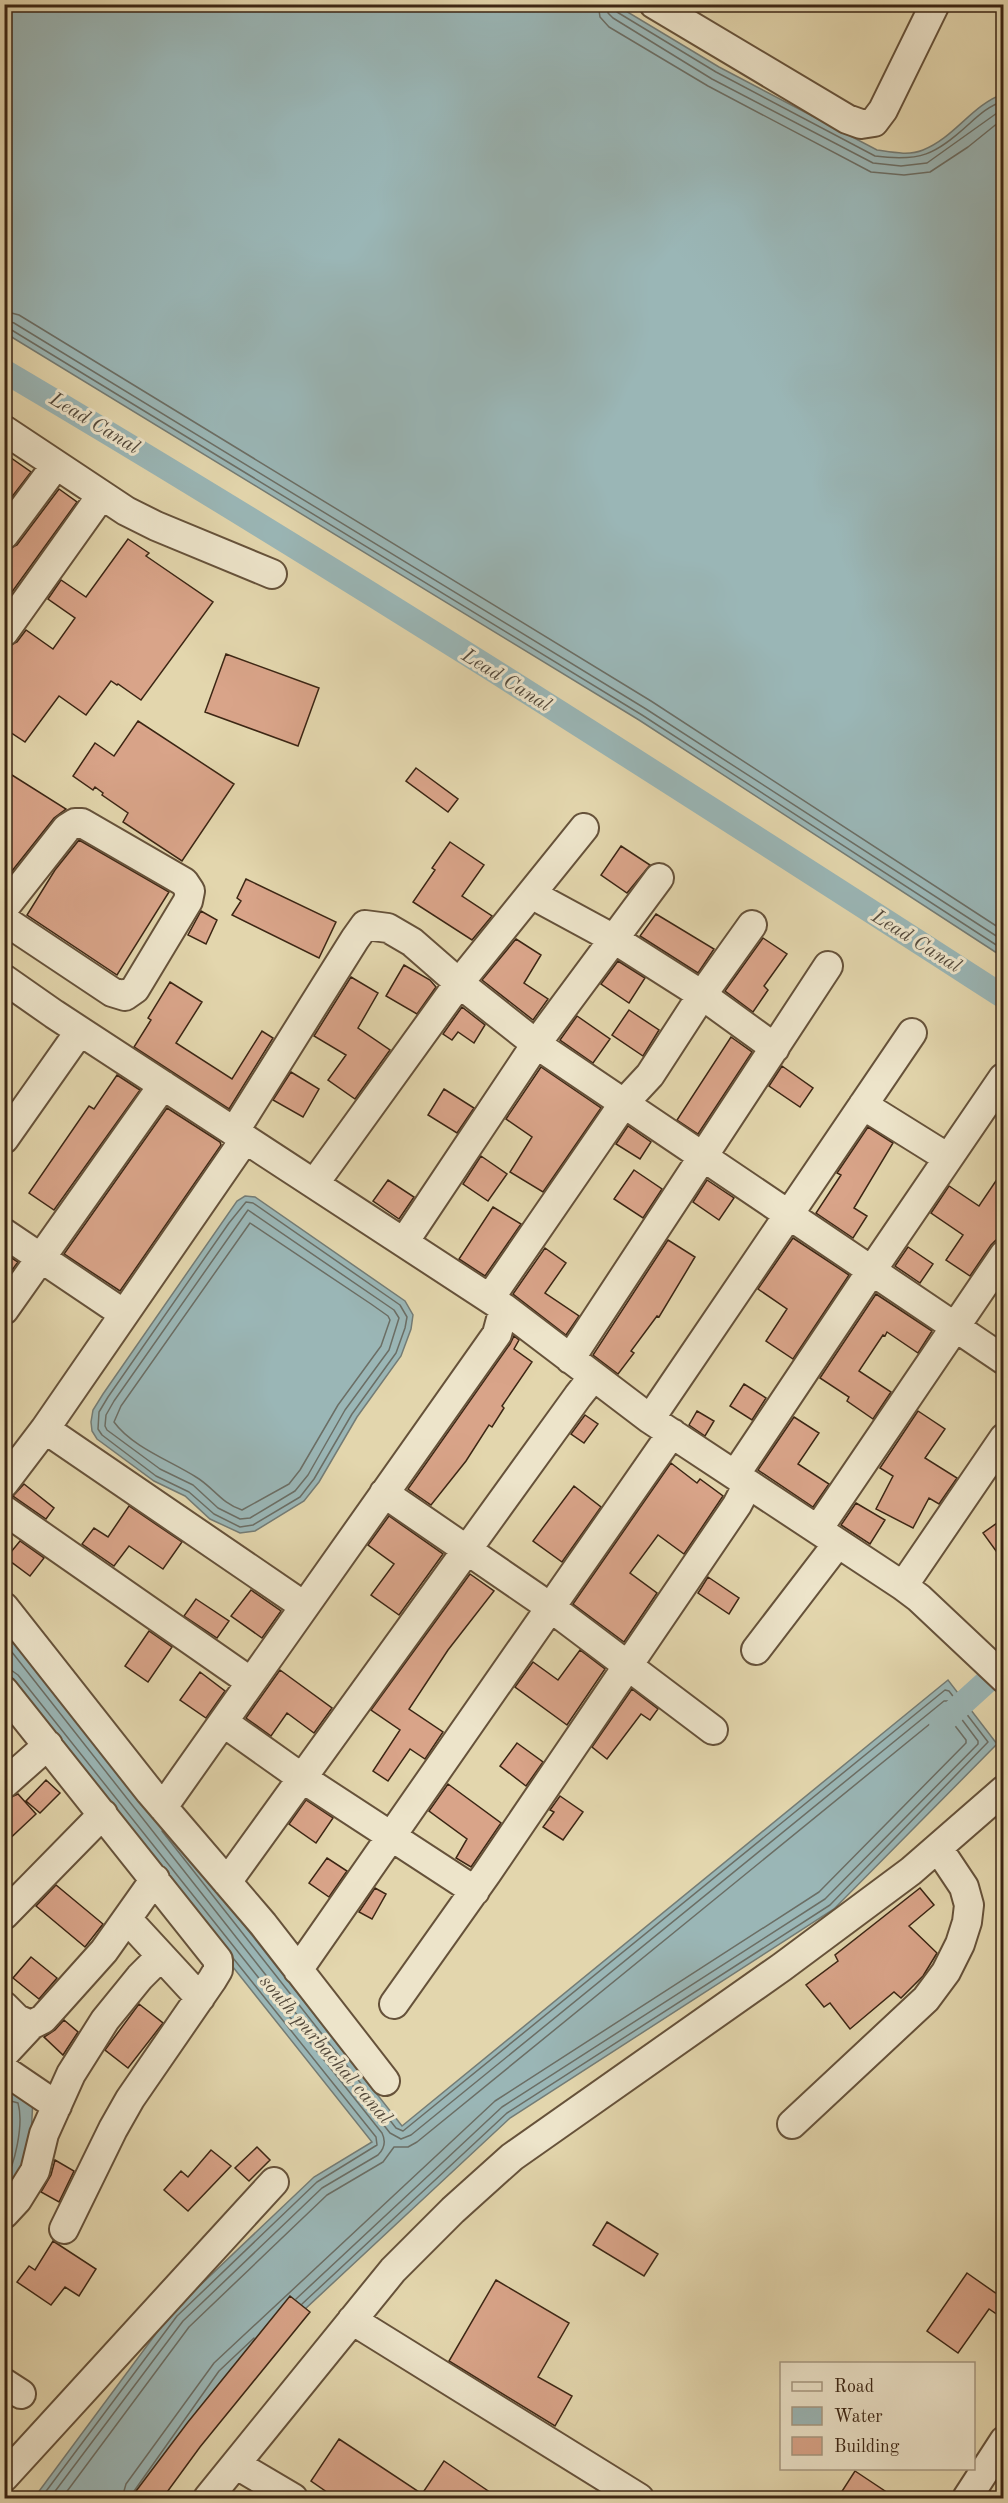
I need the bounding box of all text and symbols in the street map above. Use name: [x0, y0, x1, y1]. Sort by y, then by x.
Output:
water label: Lead Canal: [45, 389, 143, 459]
water label: Lead Canal: [457, 645, 554, 716]
water label: Lead Canal: [867, 906, 964, 977]
water label: south purbachal canal: [255, 1972, 395, 2129]
legend: [780, 2362, 975, 2470]
text: Road: [834, 2378, 874, 2396]
text: Water: [834, 2408, 883, 2426]
text: Building: [834, 2438, 900, 2456]

